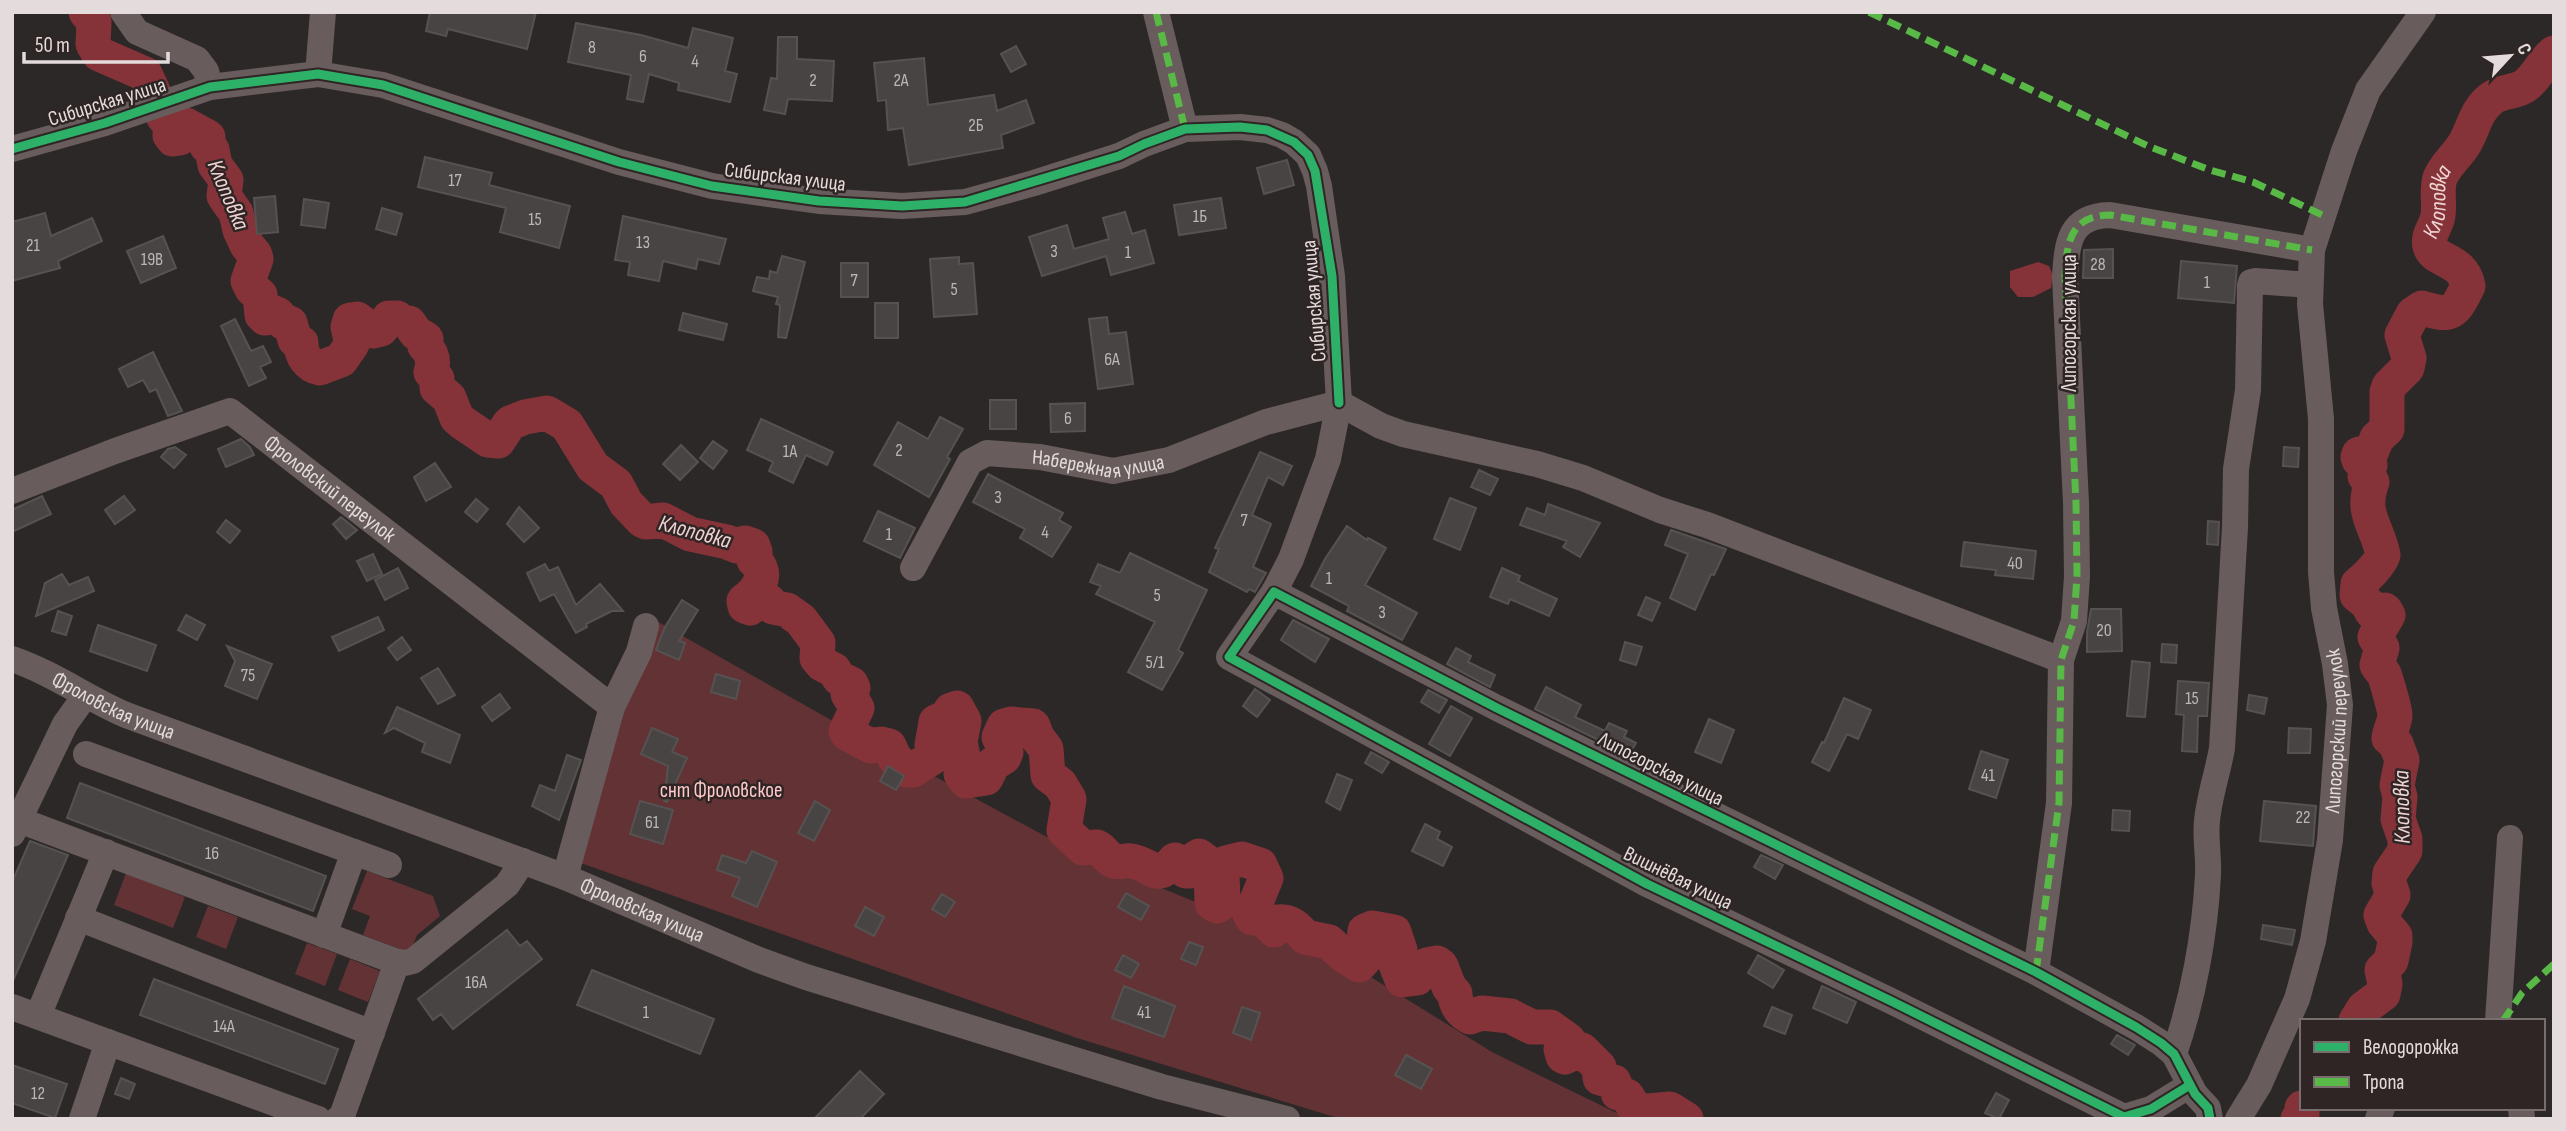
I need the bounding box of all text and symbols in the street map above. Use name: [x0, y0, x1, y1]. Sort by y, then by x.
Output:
scale bar: [24, 21, 168, 65]
north arrow: [2475, 21, 2545, 91]
text: 50 m: [35, 33, 70, 58]
house number: 8: [588, 37, 596, 58]
text: С: [2511, 40, 2537, 59]
house number: 6: [639, 46, 647, 67]
house number: 4: [691, 51, 699, 72]
house number: 2: [809, 70, 817, 91]
house number: 2А: [893, 70, 909, 91]
street label: Сибирская улица: [45, 72, 169, 132]
house number: 2Б: [968, 115, 984, 136]
water label: Клоповка: [201, 156, 256, 235]
street label: Сибирская улица: [723, 157, 847, 197]
water label: Клоповка: [2417, 159, 2458, 243]
house number: 17: [448, 170, 463, 191]
house number: 1Б: [1193, 206, 1207, 227]
house number: 15: [528, 209, 542, 230]
house number: 13: [636, 232, 650, 253]
house number: 21: [26, 235, 41, 256]
street label: Сибирская улица: [1296, 239, 1332, 363]
house number: 3: [1050, 241, 1058, 262]
house number: 1: [1125, 242, 1132, 263]
house number: 19В: [141, 249, 163, 270]
street label: Липогорская улица: [2057, 254, 2082, 393]
house number: 28: [2090, 254, 2106, 275]
house number: 7: [850, 270, 858, 291]
house number: 1: [2204, 272, 2211, 293]
house number: 5: [950, 279, 958, 300]
house number: 6А: [1104, 349, 1120, 370]
house number: 6: [1064, 408, 1072, 429]
street label: Фроловский переулок: [259, 430, 401, 547]
house number: 2: [895, 440, 903, 461]
house number: 1А: [783, 441, 797, 462]
street label: Набережная улица: [1031, 444, 1166, 483]
house number: 3: [994, 487, 1002, 508]
water label: Клоповка: [656, 509, 735, 555]
house number: 7: [1240, 510, 1248, 531]
house number: 4: [1041, 522, 1049, 543]
house number: 1: [886, 524, 893, 545]
house number: 40: [2007, 553, 2023, 574]
house number: 1: [1326, 568, 1333, 589]
house number: 5: [1153, 585, 1161, 606]
house number: 3: [1378, 602, 1386, 623]
house number: 20: [2096, 620, 2112, 641]
street label: Липогорский переулок: [2319, 647, 2353, 815]
house number: 5/1: [1146, 652, 1165, 673]
house number: 75: [241, 665, 255, 686]
street label: Фроловская улица: [48, 666, 178, 744]
house number: 15: [2185, 688, 2199, 709]
street label: Липогорская улица: [1593, 726, 1728, 811]
house number: 41: [1981, 765, 1996, 786]
water label: Клоповка: [2387, 769, 2417, 844]
park label: снт Фроловское: [660, 778, 782, 803]
house number: 22: [2296, 807, 2310, 828]
house number: 61: [645, 812, 660, 833]
street label: Вишнёвая улица: [1619, 841, 1737, 915]
house number: 16: [205, 843, 219, 864]
street label: Фроловская улица: [576, 872, 708, 948]
house number: 16А: [465, 972, 487, 993]
house number: 1: [643, 1002, 650, 1023]
house number: 41: [1137, 1002, 1152, 1023]
house number: 14А: [213, 1016, 235, 1037]
legend: [2300, 1019, 2545, 1110]
text: Велодорожка: [2363, 1035, 2459, 1060]
text: Тропа: [2363, 1070, 2404, 1095]
house number: 12: [31, 1083, 45, 1104]

